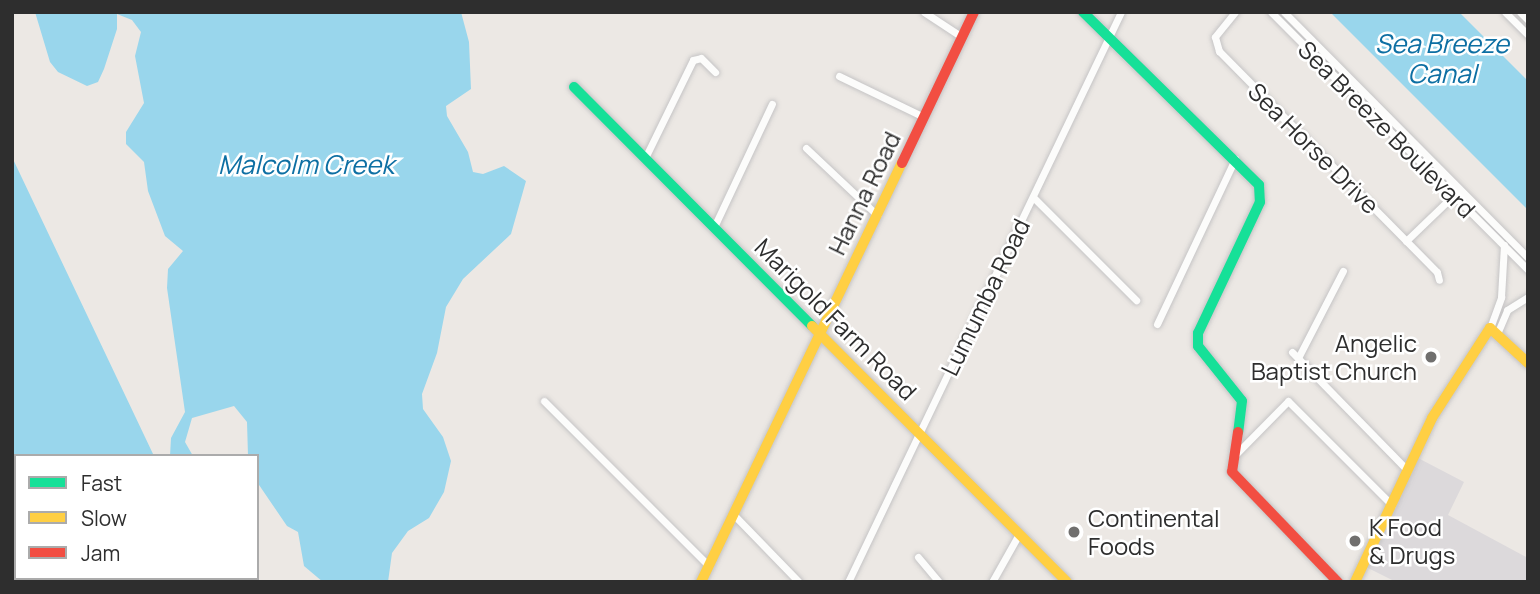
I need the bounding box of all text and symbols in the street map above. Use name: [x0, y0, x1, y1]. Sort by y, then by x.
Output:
water label: Sea Breeze Canal: [1375, 28, 1509, 90]
street label: Sea Breeze Boulevard: [1293, 35, 1481, 223]
street label: Sea Horse Drive: [1243, 77, 1385, 219]
street label: Hanna Road: [822, 127, 906, 259]
water label: Malcolm Creek: [218, 149, 394, 181]
street label: Lumumba Road: [935, 214, 1035, 380]
street label: Marigold Farm Road: [749, 232, 923, 406]
place label: Angelic Baptist Church: [1251, 329, 1417, 385]
marker: Angelic Baptist Church: [1423, 349, 1439, 365]
legend: [14, 454, 259, 580]
text: Fast: [81, 469, 122, 497]
text: Slow: [81, 504, 127, 532]
place label: Continental Foods: [1088, 504, 1219, 560]
place label: K Food & Drugs: [1369, 513, 1455, 569]
marker: Continental Foods: [1066, 524, 1082, 540]
marker: K Food & Drugs: [1347, 533, 1363, 549]
text: Jam: [81, 539, 120, 567]

